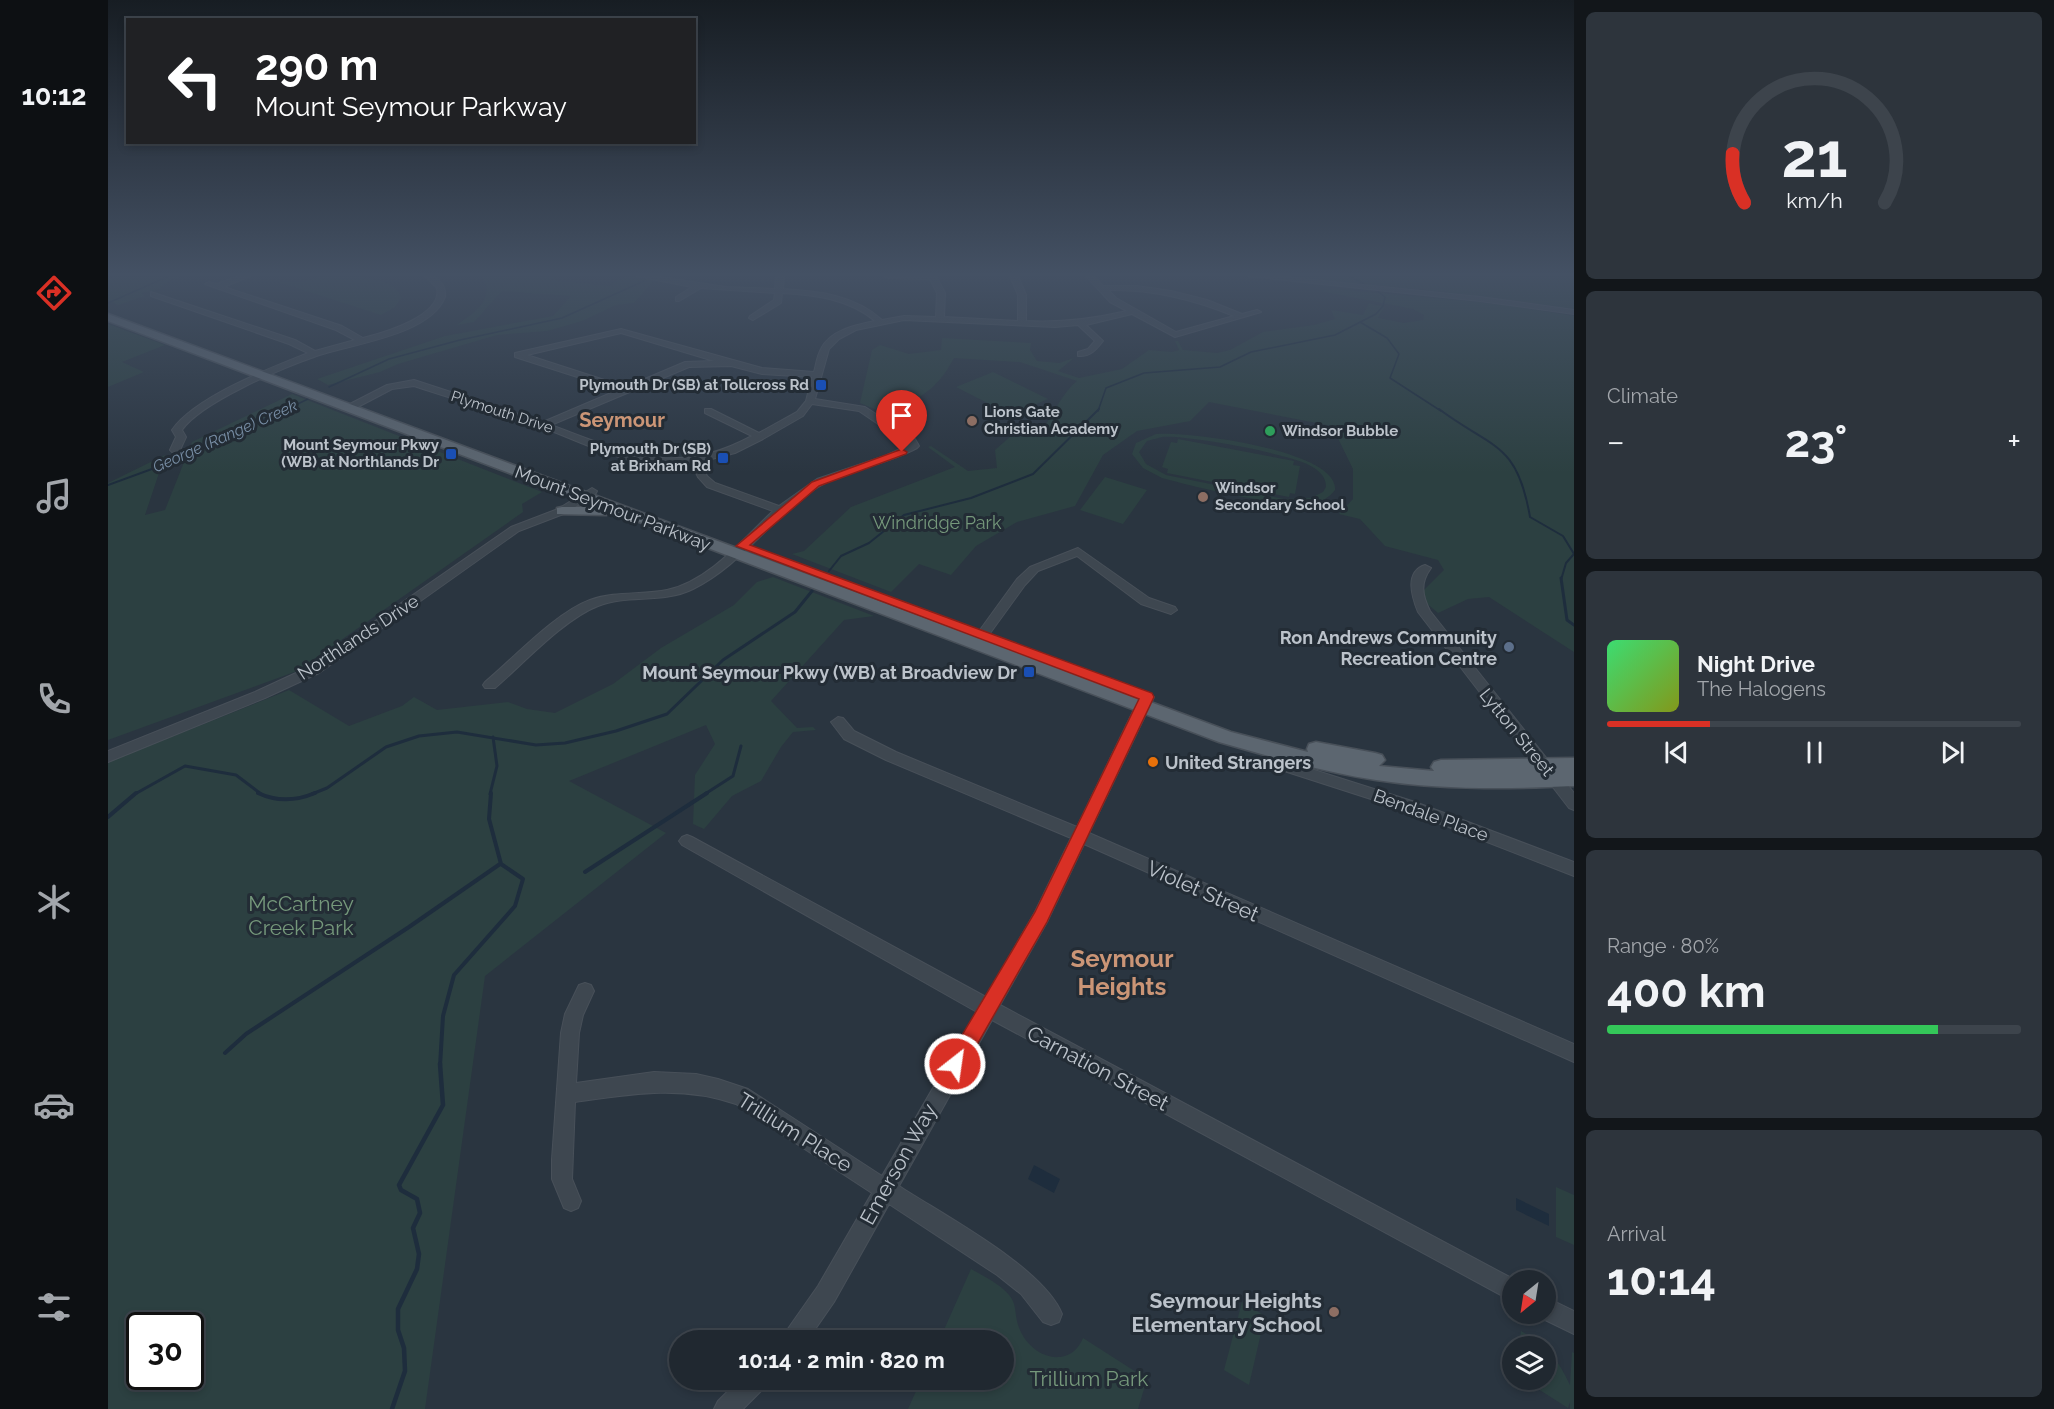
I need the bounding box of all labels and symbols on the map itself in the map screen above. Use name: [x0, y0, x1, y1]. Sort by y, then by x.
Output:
place label: Plymouth Dr (SB) at Tollcross Rd: [579, 376, 809, 394]
marker: Plymouth Dr (SB) at Tollcross Rd: [814, 378, 828, 392]
street label: Plymouth Drive: [449, 387, 556, 437]
pin: [876, 390, 927, 452]
water label: George (Range) Creek: [150, 395, 301, 476]
place label: Lions Gate Christian Academy: [984, 403, 1119, 438]
district label: Seymour: [579, 408, 665, 432]
marker: Lions Gate Christian Academy: [965, 414, 979, 428]
place label: Windsor Bubble: [1282, 422, 1398, 440]
marker: Windsor Bubble: [1263, 424, 1277, 438]
place label: Mount Seymour Pkwy (WB) at Northlands Dr: [281, 436, 440, 471]
place label: Plymouth Dr (SB) at Brixham Rd: [590, 440, 711, 475]
marker: Mount Seymour Pkwy (WB) at Northlands Dr: [444, 447, 458, 461]
marker: Plymouth Dr (SB) at Brixham Rd: [716, 451, 730, 465]
street label: Mount Seymour Parkway: [512, 461, 714, 555]
place label: Windsor Secondary School: [1215, 479, 1345, 514]
marker: Windsor Secondary School: [1196, 490, 1210, 504]
park label: Windridge Park: [873, 512, 1002, 533]
street label: Northlands Drive: [294, 590, 423, 684]
place label: Ron Andrews Community Recreation Centre: [1280, 627, 1497, 669]
marker: Ron Andrews Community Recreation Centre: [1502, 640, 1516, 654]
place label: Mount Seymour Pkwy (WB) at Broadview Dr: [642, 662, 1017, 683]
marker: Mount Seymour Pkwy (WB) at Broadview Dr: [1022, 665, 1036, 679]
street label: Lytton Street: [1475, 684, 1559, 780]
place label: United Strangers: [1165, 752, 1311, 773]
marker: United Strangers: [1146, 755, 1160, 769]
street label: Bendale Place: [1371, 785, 1492, 846]
street label: Violet Street: [1143, 855, 1263, 927]
park label: McCartney Creek Park: [248, 891, 354, 940]
district label: Seymour Heights: [1071, 944, 1173, 1001]
street label: Carnation Street: [1023, 1020, 1173, 1116]
position arrow: [923, 1032, 987, 1096]
street label: Trillium Place: [733, 1087, 857, 1177]
street label: Emerson Way: [854, 1099, 942, 1229]
north arrow: [1502, 1270, 1556, 1324]
place label: Seymour Heights Elementary School: [1132, 1288, 1322, 1337]
marker: Seymour Heights Elementary School: [1327, 1305, 1341, 1319]
speed limit sign: 30: [126, 1312, 204, 1390]
park label: Trillium Park: [1030, 1366, 1148, 1391]

